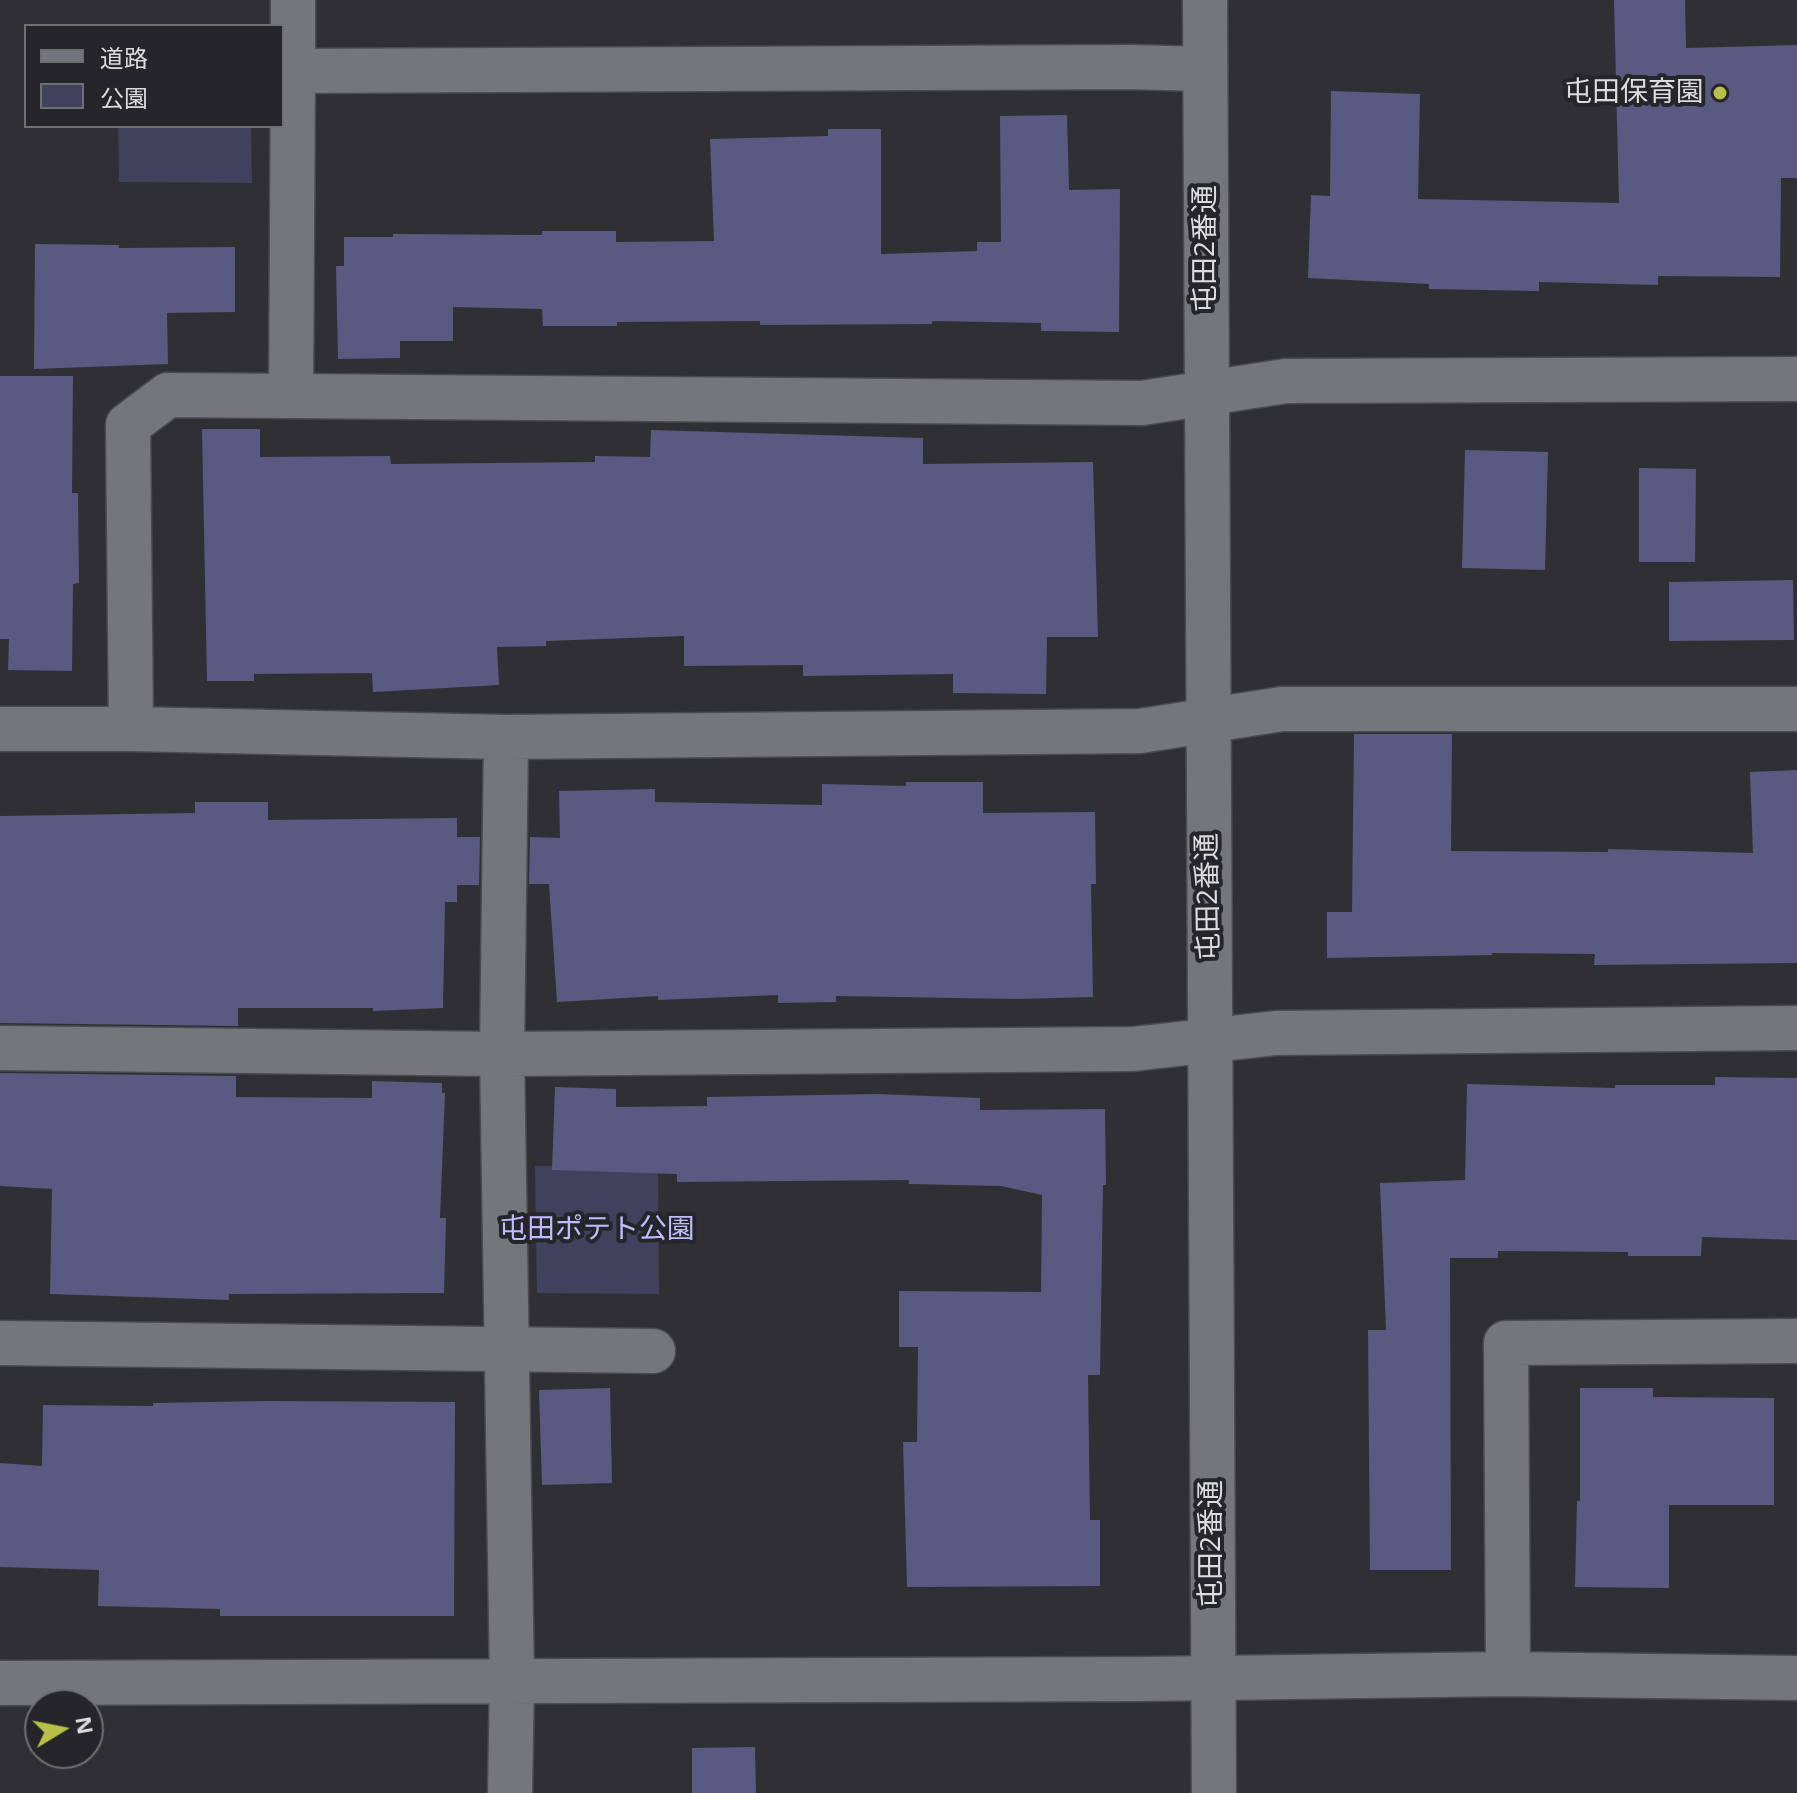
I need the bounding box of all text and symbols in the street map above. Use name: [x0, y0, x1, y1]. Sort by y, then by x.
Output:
legend: [24, 24, 284, 128]
text: 道路: [100, 41, 148, 74]
place label: 屯田保育園: [1564, 76, 1704, 110]
text: 公園: [100, 81, 148, 114]
marker: 屯田保育園: [1711, 84, 1729, 102]
street label: 屯田2番通: [1189, 185, 1223, 313]
street label: 屯田2番通: [1191, 833, 1227, 961]
park label: 屯田ポテト公園: [499, 1213, 695, 1247]
street label: 屯田2番通: [1195, 1480, 1229, 1608]
north arrow: [24, 1689, 104, 1769]
text: N: [69, 1714, 102, 1737]

